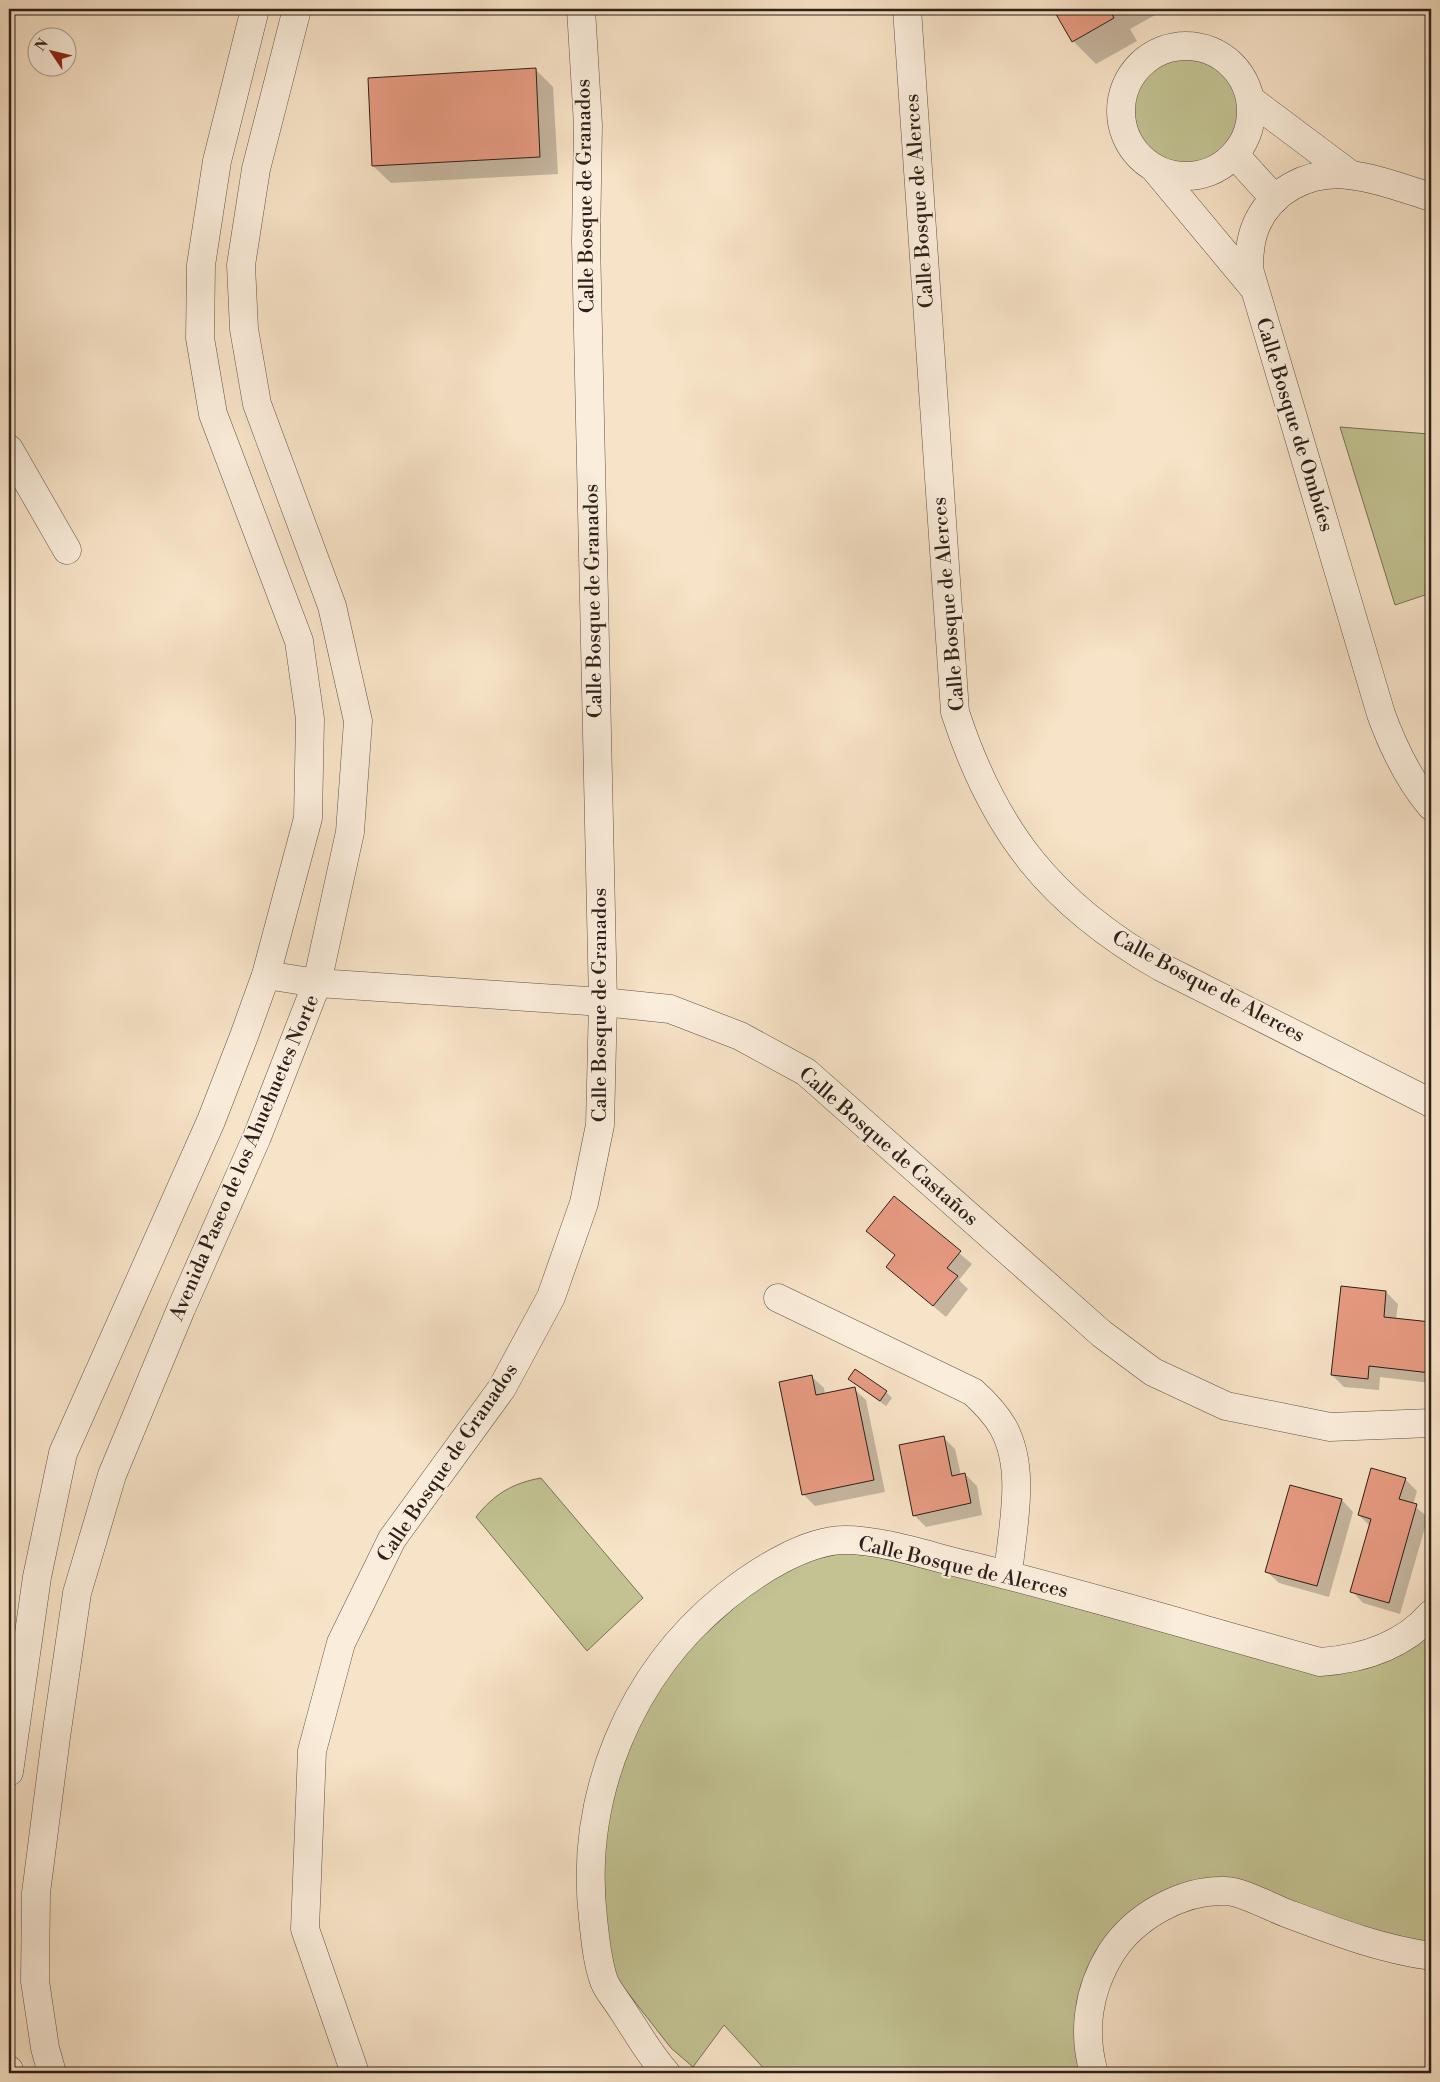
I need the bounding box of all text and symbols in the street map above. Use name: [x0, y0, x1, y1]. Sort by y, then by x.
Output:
north arrow: [28, 28, 78, 78]
text: N: [32, 35, 53, 55]
street label: Calle Bosque de Granados: [571, 79, 601, 313]
street label: Calle Bosque de Alerces: [900, 93, 940, 309]
street label: Calle Bosque de Ombúes: [1250, 315, 1338, 535]
street label: Calle Bosque de Granados: [579, 484, 609, 718]
street label: Calle Bosque de Alerces: [927, 496, 971, 712]
street label: Calle Bosque de Granados: [588, 888, 613, 1122]
street label: Calle Bosque de Alerces: [1107, 926, 1309, 1048]
street label: Avenida Paseo de los Ahuehuetes Norte: [164, 991, 325, 1326]
street label: Calle Bosque de Castaños: [793, 1062, 983, 1232]
street label: Calle Bosque de Granados: [372, 1359, 524, 1567]
street label: Calle Bosque de Alerces: [856, 1532, 1070, 1604]

